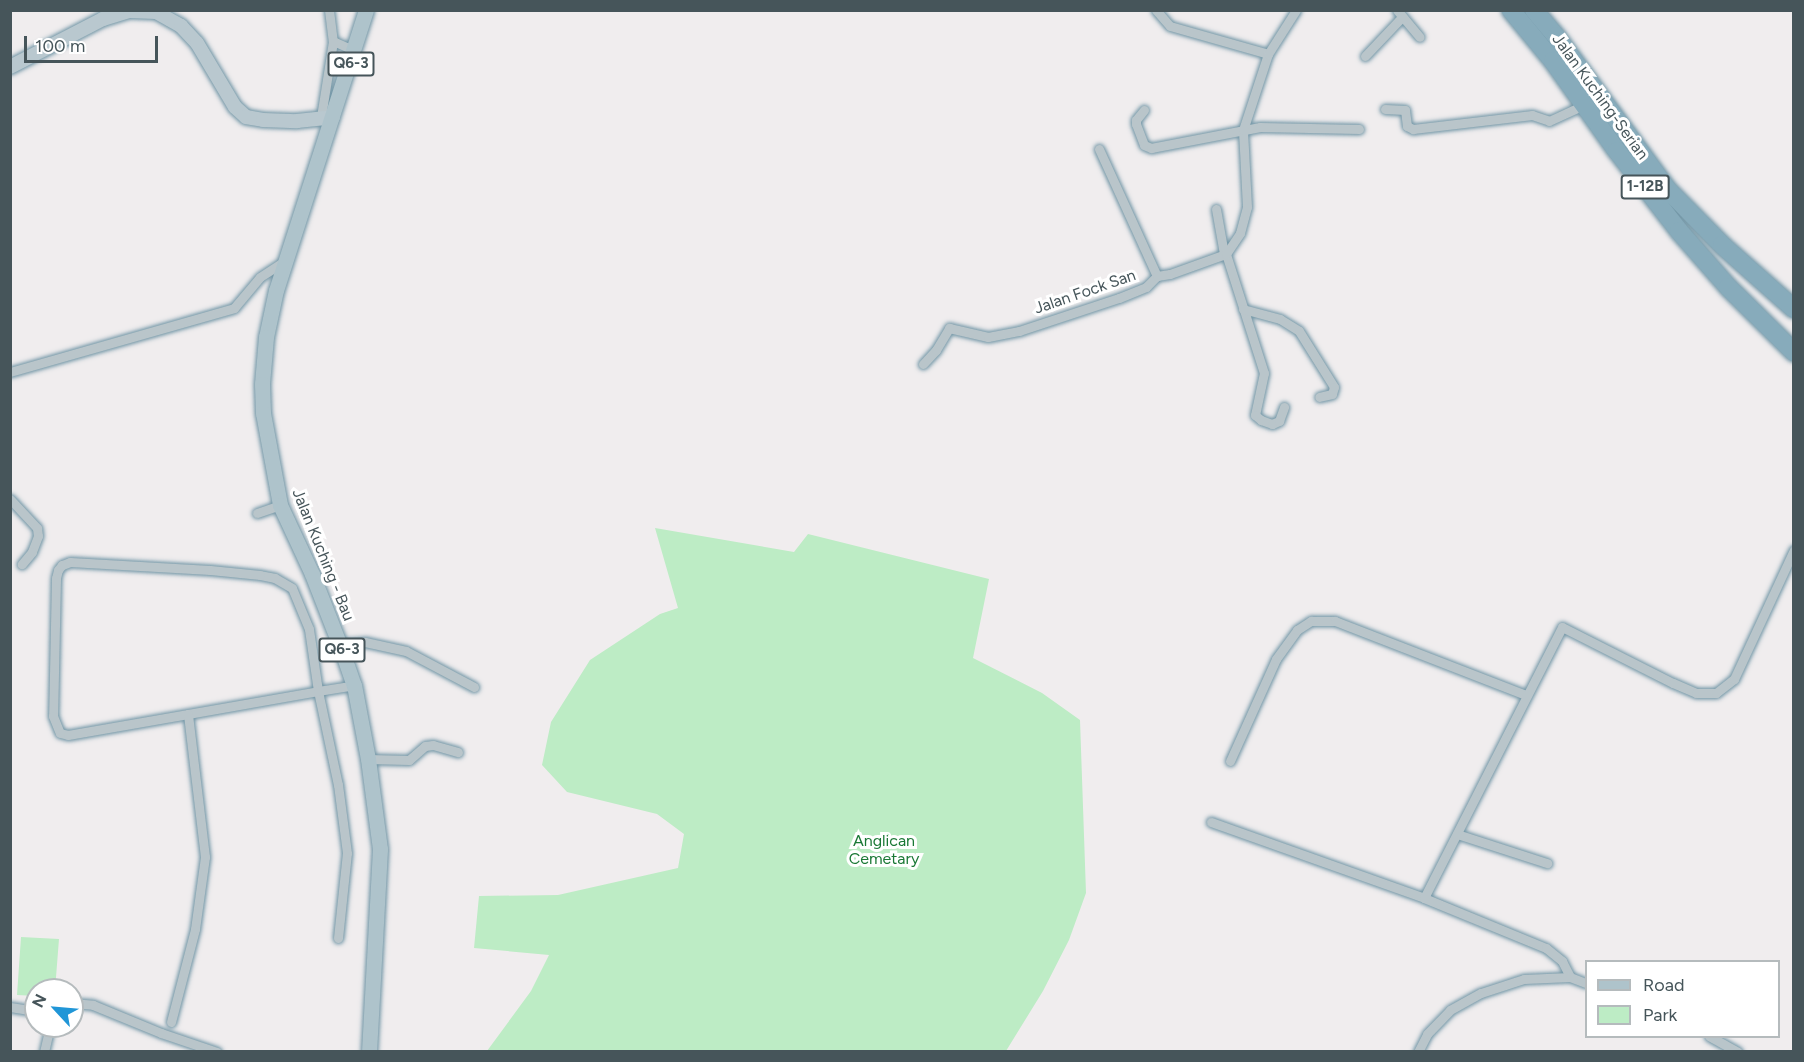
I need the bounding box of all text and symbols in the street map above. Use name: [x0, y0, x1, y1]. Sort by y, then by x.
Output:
scale bar: [27, 24, 160, 62]
street label: Jalan Kuching-Serian: [1548, 30, 1652, 164]
text: 100 m: [35, 35, 85, 57]
road number: Q6-3: [327, 52, 375, 76]
road number: 1-12B: [1620, 175, 1670, 199]
street label: Jalan Fock San: [1032, 266, 1138, 318]
street label: Jalan Kuching - Bau: [288, 486, 358, 624]
road number: Q6-3: [318, 638, 366, 662]
park label: Anglican Cemetary: [849, 831, 919, 869]
legend: [1585, 960, 1780, 1038]
text: Road: [1643, 974, 1684, 996]
north arrow: [24, 978, 84, 1038]
text: N: [28, 991, 50, 1010]
text: Park: [1643, 1004, 1677, 1026]

